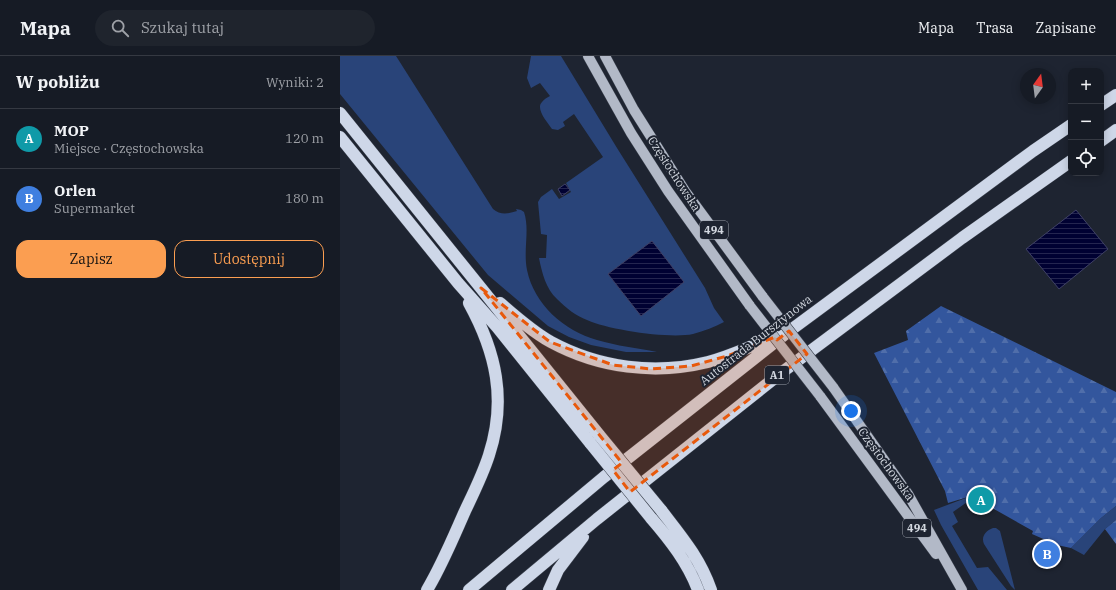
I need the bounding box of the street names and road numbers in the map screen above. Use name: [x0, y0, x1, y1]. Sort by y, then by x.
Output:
street label: Częstochowska: [645, 134, 704, 214]
road number: 494: [700, 221, 728, 239]
street label: Autostrada Bursztynowa: [697, 291, 815, 388]
road number: A1: [765, 366, 789, 384]
street label: Częstochowska: [855, 424, 918, 503]
road number: 494: [903, 519, 931, 537]

